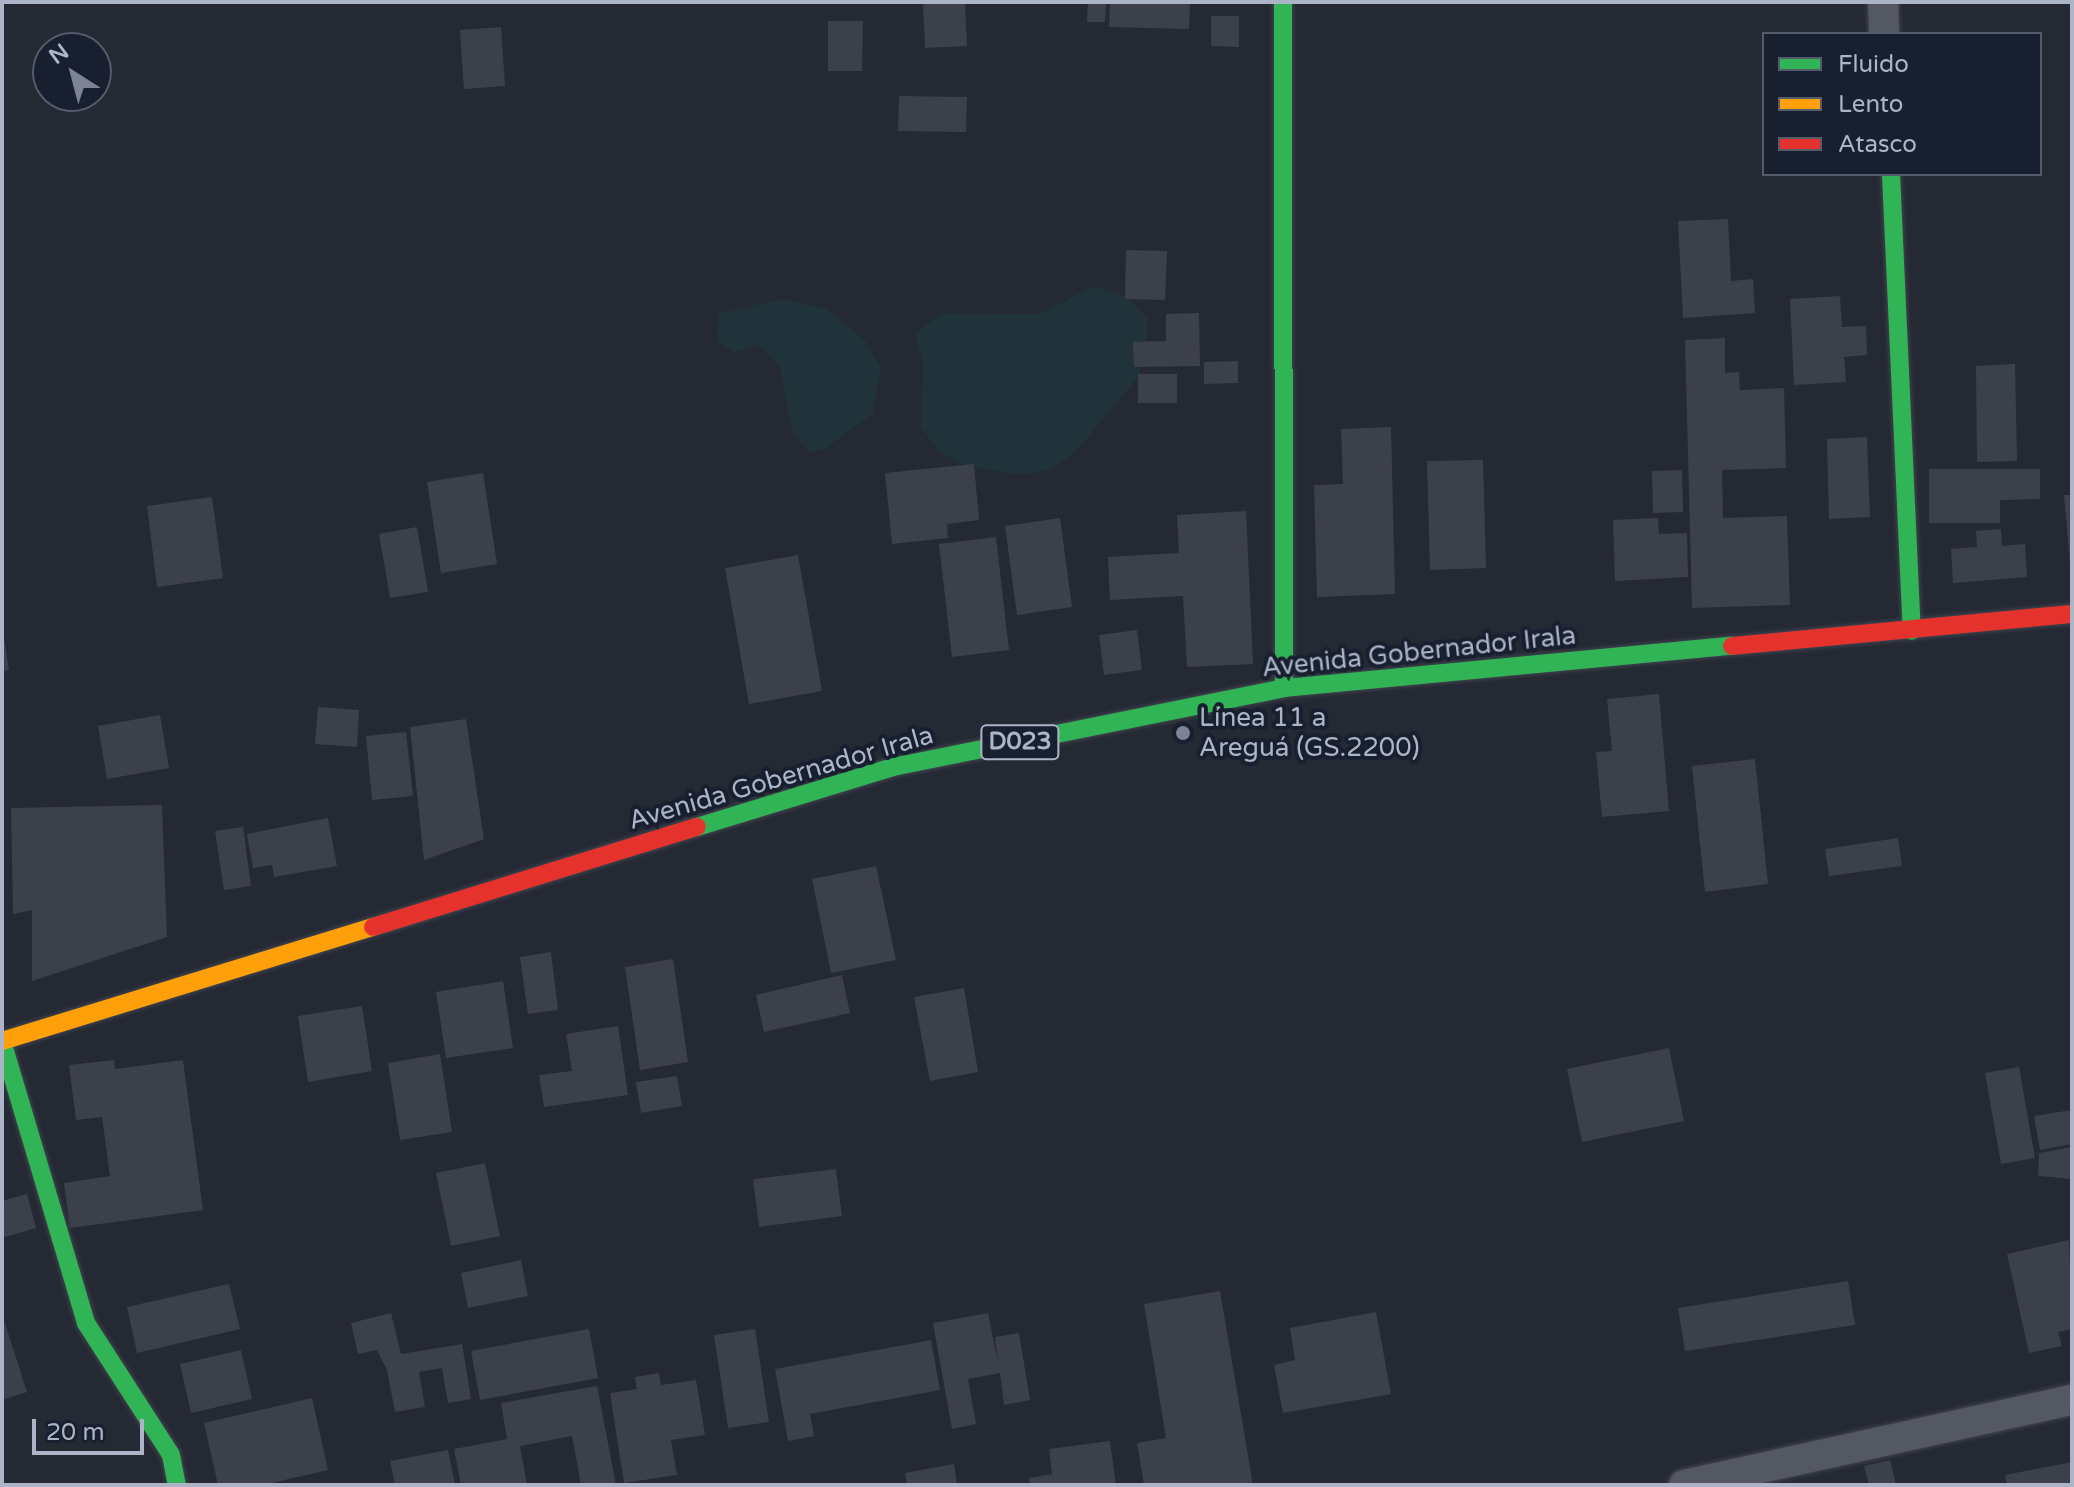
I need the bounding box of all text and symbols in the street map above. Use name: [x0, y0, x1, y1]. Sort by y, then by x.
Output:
north arrow: [32, 32, 112, 112]
legend: [1762, 32, 2042, 176]
text: N: [44, 38, 74, 70]
text: Fluido: [1838, 50, 1909, 79]
text: Lento: [1838, 90, 1903, 119]
text: Atasco: [1838, 130, 1917, 159]
street label: Avenida Gobernador Irala: [1260, 620, 1578, 684]
place label: Línea 11 a Areguá (GS.2200): [1199, 702, 1420, 764]
street label: Avenida Gobernador Irala: [625, 720, 937, 836]
road number: D023: [980, 722, 1060, 762]
marker: Línea 11 a Areguá (GS.2200): [1174, 724, 1192, 742]
scale bar: [36, 1403, 148, 1453]
text: 20 m: [46, 1418, 104, 1447]

